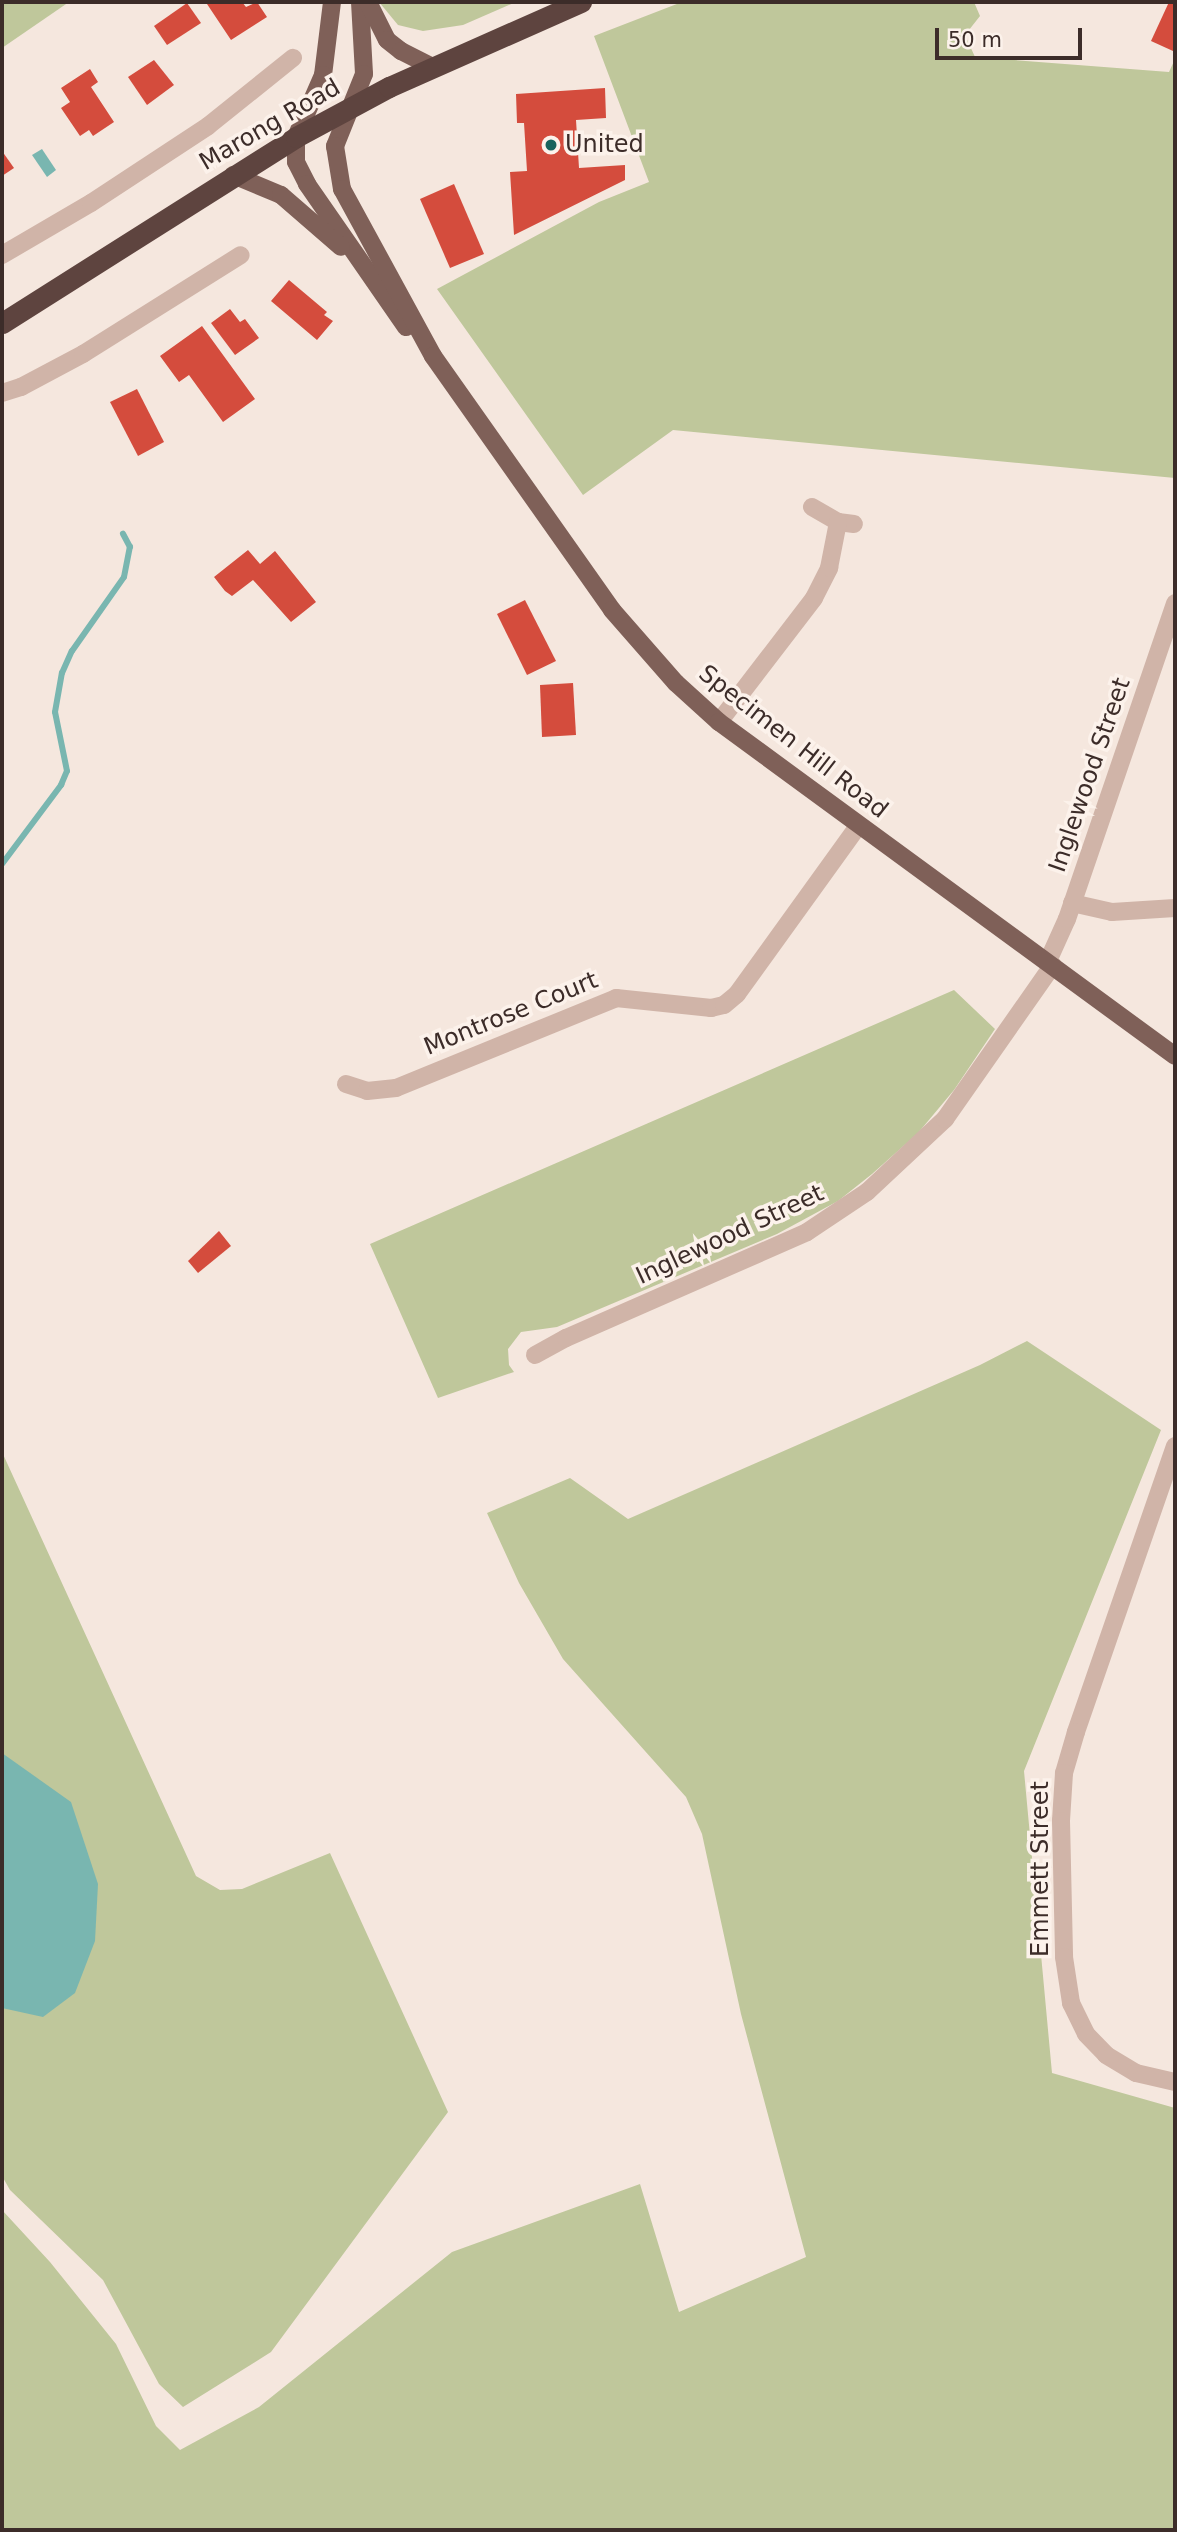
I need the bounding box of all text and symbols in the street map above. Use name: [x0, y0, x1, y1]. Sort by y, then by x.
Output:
scale bar: [939, 14, 1086, 58]
text: 50 m: [948, 28, 1002, 52]
street label: Marong Road: [194, 73, 346, 177]
place label: United: [565, 131, 644, 159]
marker: United: [543, 137, 559, 153]
street label: Specimen Hill Road: [693, 659, 893, 825]
street label: Inglewood Street: [1043, 674, 1137, 876]
street label: Montrose Court: [420, 966, 602, 1062]
street label: Inglewood Street: [632, 1179, 828, 1291]
street label: Emmett Street: [1027, 1781, 1055, 1957]

